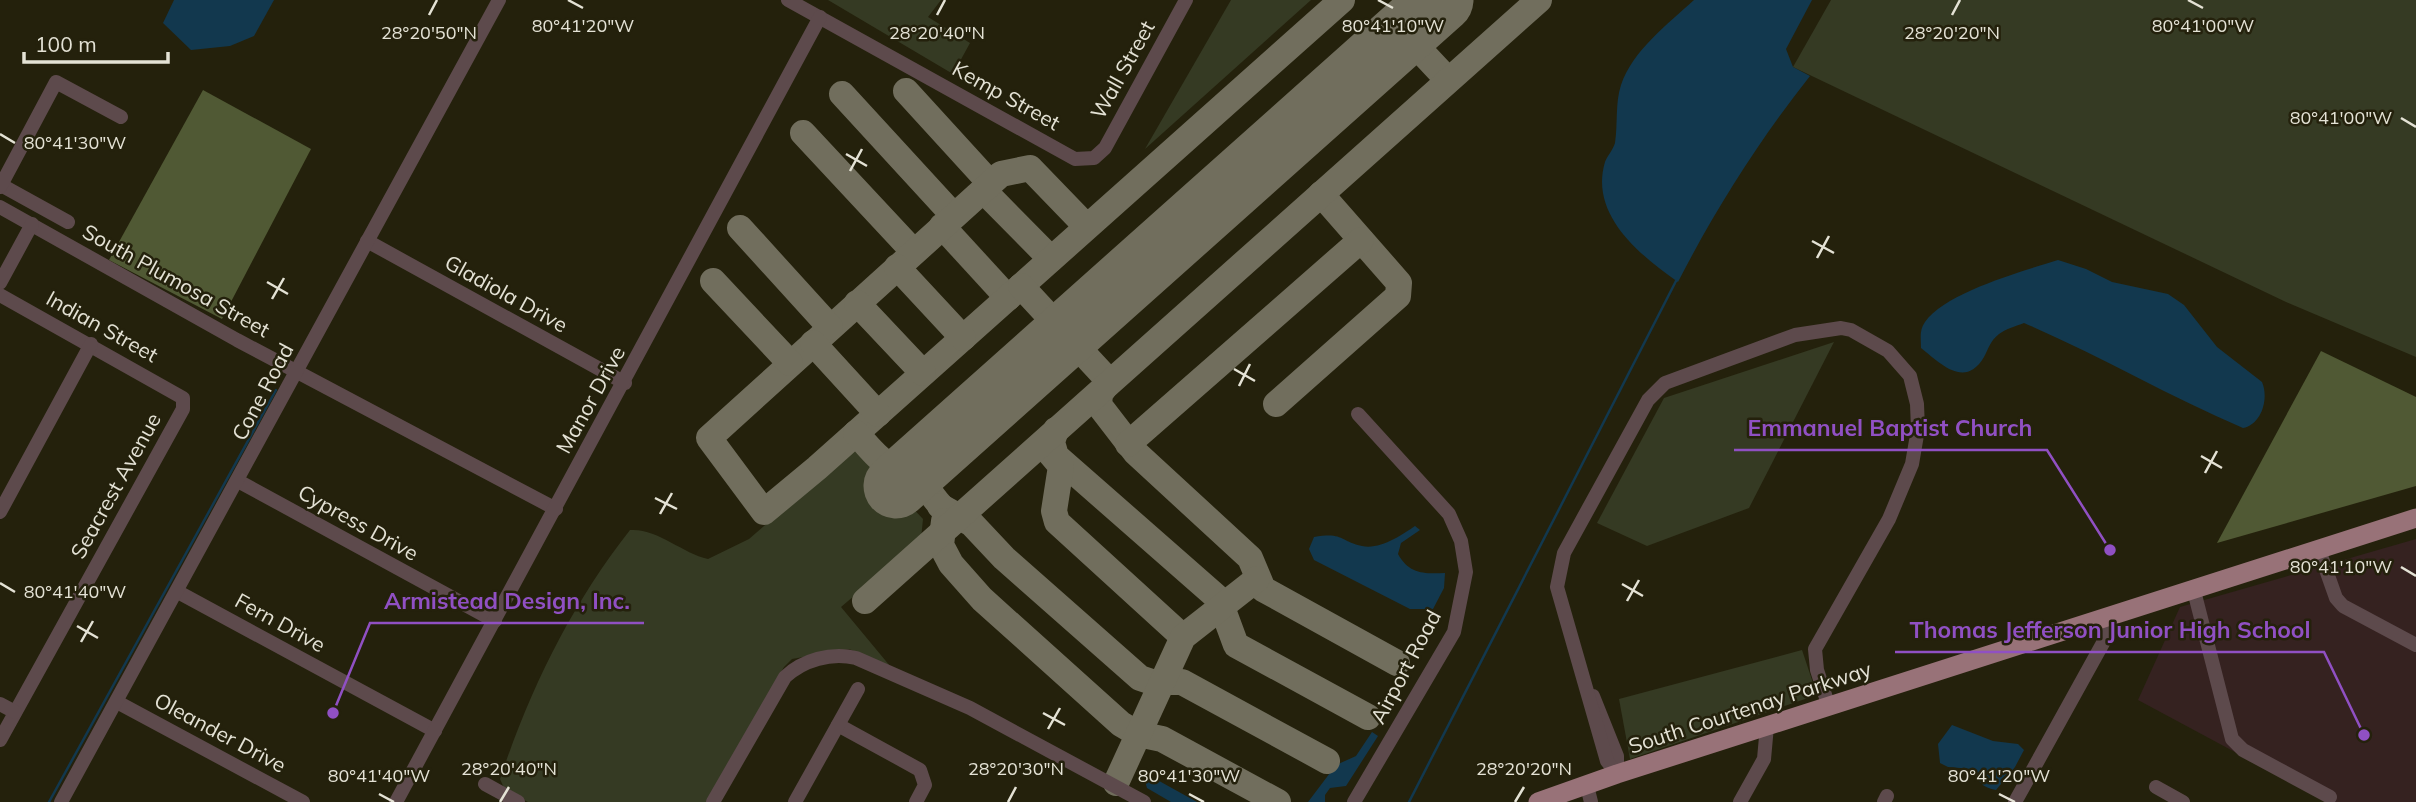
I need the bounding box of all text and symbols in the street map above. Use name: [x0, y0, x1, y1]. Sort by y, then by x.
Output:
text: 80°41'20"W: [532, 14, 634, 37]
text: 80°41'10"W: [1342, 14, 1444, 37]
text: 80°41'00"W: [2152, 14, 2254, 37]
street label: Wall Street: [1085, 16, 1160, 123]
scale bar: [24, 21, 168, 65]
text: 28°20'50"N: [381, 21, 477, 44]
text: 28°20'40"N: [889, 21, 985, 44]
text: 28°20'20"N: [1904, 21, 2000, 44]
text: 100 m: [35, 31, 97, 57]
street label: Kemp Street: [948, 55, 1065, 135]
text: 80°41'00"W: [2290, 106, 2392, 129]
text: 80°41'30"W: [24, 131, 126, 154]
street label: South Plumosa Street: [78, 218, 275, 342]
street label: Gladiola Drive: [441, 249, 572, 338]
street label: Indian Street: [42, 285, 163, 368]
street label: Cone Road: [226, 338, 299, 445]
street label: Manor Drive: [550, 341, 630, 458]
callout: Emmanuel Baptist Church: [1734, 406, 2047, 450]
street label: Seacrest Avenue: [64, 408, 166, 563]
text: Emmanuel Baptist Church: [1748, 413, 2032, 442]
street label: Cypress Drive: [294, 478, 423, 566]
text: 80°41'10"W: [2290, 555, 2392, 578]
callout: Armistead Design, Inc.: [370, 579, 644, 623]
text: 80°41'40"W: [24, 580, 126, 603]
text: Armistead Design, Inc.: [384, 586, 630, 615]
street label: Fern Drive: [231, 587, 330, 657]
street label: Airport Road: [1364, 605, 1446, 728]
callout: Thomas Jefferson Junior High School: [1895, 608, 2324, 652]
text: Thomas Jefferson Junior High School: [1910, 615, 2310, 644]
street label: South Courtenay Parkway: [1625, 655, 1874, 759]
street label: Oleander Drive: [150, 687, 291, 778]
text: 28°20'40"N: [461, 757, 557, 780]
text: 28°20'30"N: [968, 757, 1064, 780]
text: 28°20'20"N: [1476, 757, 1572, 780]
text: 80°41'40"W: [328, 764, 430, 787]
text: 80°41'30"W: [1138, 764, 1240, 787]
text: 80°41'20"W: [1948, 764, 2050, 787]

